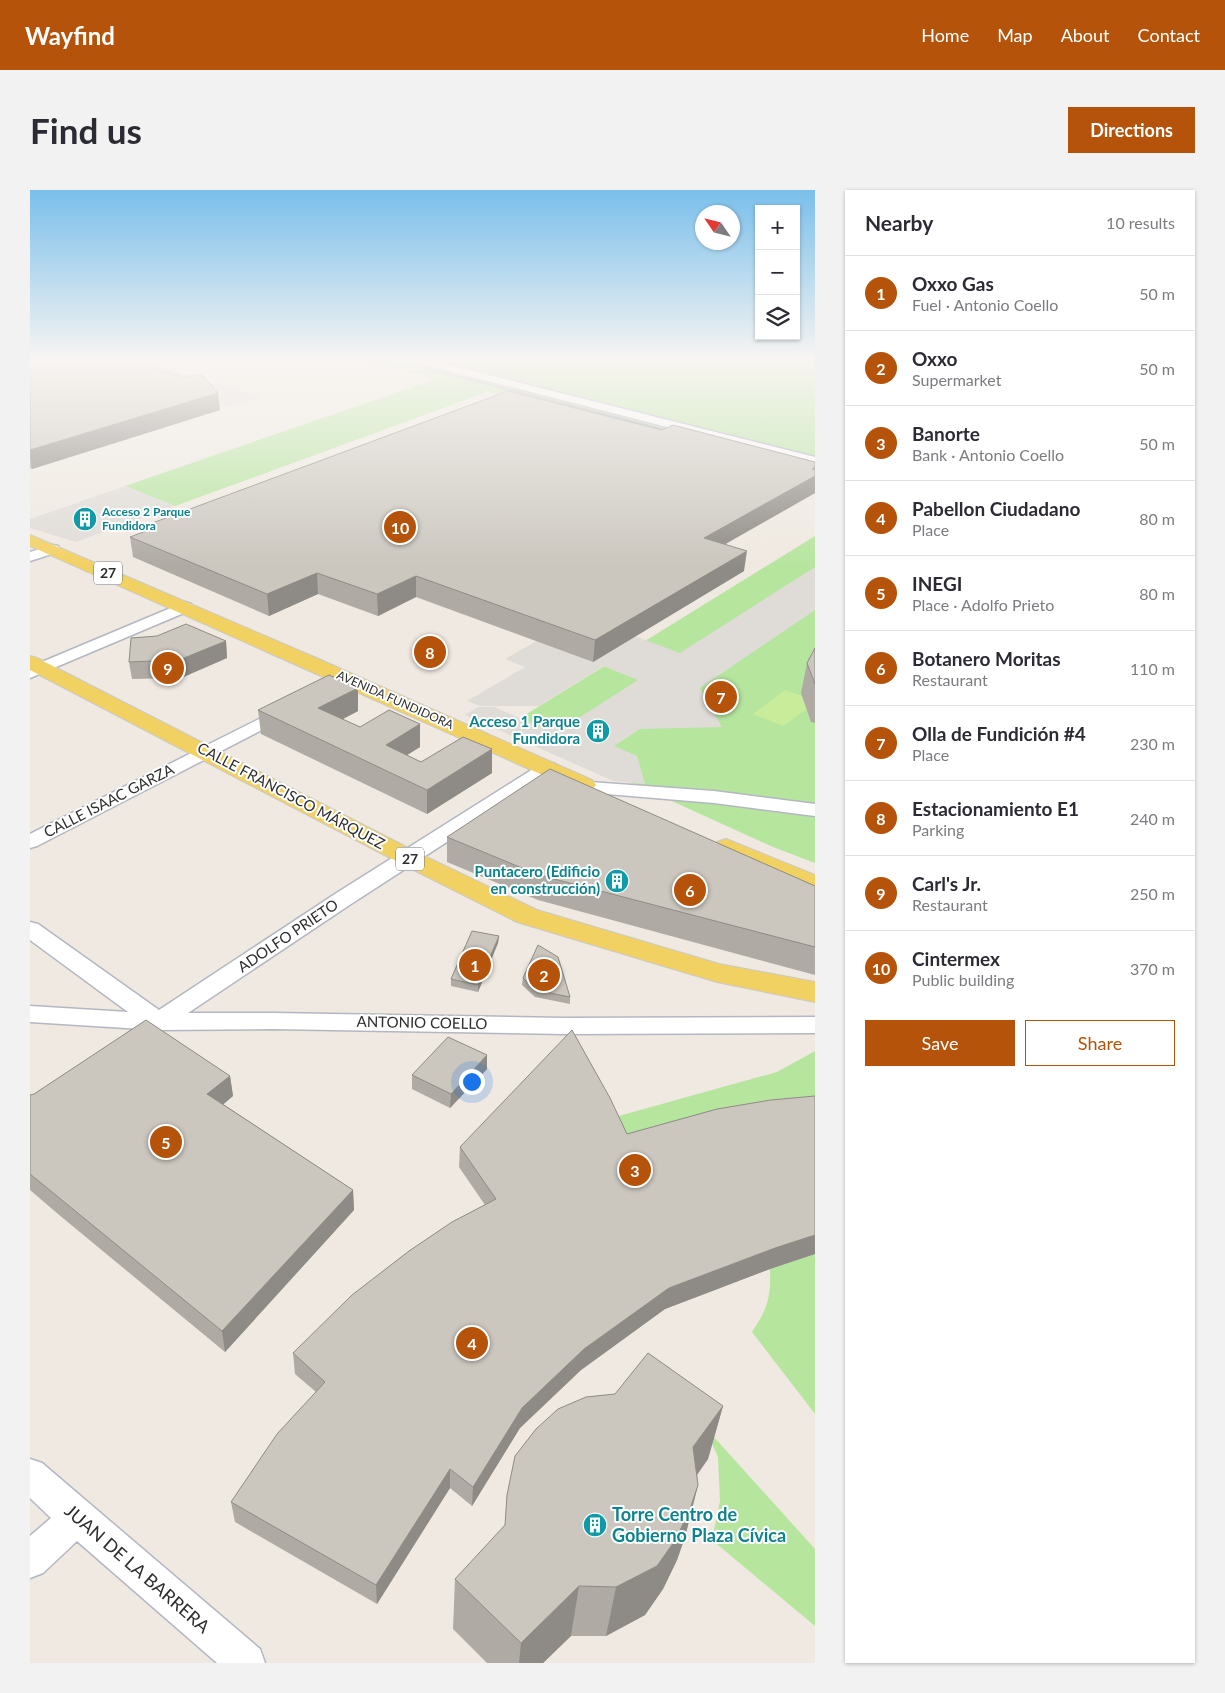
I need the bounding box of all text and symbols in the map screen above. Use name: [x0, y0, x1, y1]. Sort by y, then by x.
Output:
text: Wayfind: [25, 21, 115, 50]
text: Home: [921, 24, 969, 46]
text: Map: [997, 24, 1033, 46]
text: About: [1061, 24, 1110, 46]
text: Contact: [1138, 24, 1200, 46]
button: Directions: [1068, 107, 1195, 153]
text: Find us: [30, 109, 142, 151]
north arrow: [695, 205, 740, 250]
map controls: [755, 205, 800, 340]
button: +: [755, 205, 800, 250]
text: Nearby: [865, 210, 933, 235]
text: 10 results: [1106, 213, 1175, 232]
button: −: [755, 250, 800, 295]
text: Oxxo Gas: [912, 272, 994, 295]
text: 1: [876, 284, 886, 303]
text: 50 m: [1139, 284, 1175, 303]
button: layers: [755, 295, 800, 340]
text: Fuel · Antonio Coello: [912, 295, 1058, 314]
text: Oxxo: [912, 347, 957, 370]
text: 2: [876, 359, 886, 378]
text: 50 m: [1139, 359, 1175, 378]
text: Supermarket: [912, 370, 1001, 389]
text: Banorte: [912, 422, 980, 445]
text: 3: [876, 434, 886, 453]
text: 50 m: [1139, 434, 1175, 453]
text: Bank · Antonio Coello: [912, 445, 1064, 464]
text: Pabellon Ciudadano: [912, 497, 1080, 520]
place label: Acceso 2 Parque Fundidora: [101, 504, 191, 533]
building icon: Acceso 2 Parque Fundidora: [72, 506, 98, 532]
pin: 10: [384, 508, 416, 546]
text: 4: [876, 509, 886, 528]
text: 80 m: [1139, 509, 1175, 528]
text: Place: [912, 520, 949, 539]
road number: 27: [94, 562, 122, 584]
text: INEGI: [912, 572, 962, 595]
text: 5: [876, 584, 886, 603]
text: 80 m: [1139, 584, 1175, 603]
text: Place · Adolfo Prieto: [912, 595, 1054, 614]
pin: 8: [414, 633, 446, 671]
text: Botanero Moritas: [912, 647, 1061, 670]
pin: 9: [152, 649, 184, 687]
text: 6: [876, 659, 886, 678]
text: 110 m: [1130, 659, 1175, 678]
street label: AVENIDA FUNDIDORA: [334, 667, 457, 732]
text: Restaurant: [912, 670, 988, 689]
pin: 7: [705, 678, 737, 716]
place label: Acceso 1 Parque Fundidora: [468, 712, 580, 747]
building icon: Acceso 1 Parque Fundidora: [585, 718, 611, 744]
text: Olla de Fundición #4: [912, 722, 1086, 745]
text: 7: [876, 734, 886, 753]
text: 230 m: [1130, 734, 1175, 753]
street label: CALLE FRANCISCO MÁRQUEZ: [195, 738, 388, 852]
text: Place: [912, 745, 949, 764]
street label: CALLE ISAAC GARZA: [40, 759, 177, 841]
text: Estacionamiento E1: [912, 797, 1079, 820]
text: 8: [876, 809, 886, 828]
text: 240 m: [1130, 809, 1175, 828]
text: Parking: [912, 820, 964, 839]
road number: 27: [396, 848, 424, 871]
place label: Puntacero (Edificio en construcción): [475, 862, 600, 897]
building icon: Puntacero (Edificio en construcción): [604, 868, 630, 894]
pin: 6: [674, 871, 706, 909]
text: Carl's Jr.: [912, 872, 981, 895]
text: 9: [876, 884, 886, 903]
text: 250 m: [1130, 884, 1175, 903]
street label: ADOLFO PRIETO: [234, 895, 341, 975]
text: Restaurant: [912, 895, 988, 914]
pin: 1: [459, 946, 491, 984]
text: Cintermex: [912, 947, 1000, 970]
pin: 2: [528, 956, 560, 994]
text: 10: [872, 959, 890, 978]
text: 370 m: [1130, 959, 1175, 978]
text: Public building: [912, 970, 1014, 989]
street label: ANTONIO COELLO: [356, 1012, 488, 1032]
button: Save: [865, 1020, 1015, 1066]
button: Share: [1025, 1020, 1175, 1066]
your location: [459, 1069, 485, 1095]
pin: 5: [150, 1123, 182, 1161]
pin: 3: [619, 1151, 651, 1189]
pin: 4: [456, 1324, 488, 1362]
street label: JUAN DE LA BARRERA: [61, 1499, 215, 1638]
place label: Torre Centro de Gobierno Plaza Cívica: [612, 1503, 786, 1546]
building icon: Torre Centro de Gobierno Plaza Cívica: [582, 1512, 608, 1538]

